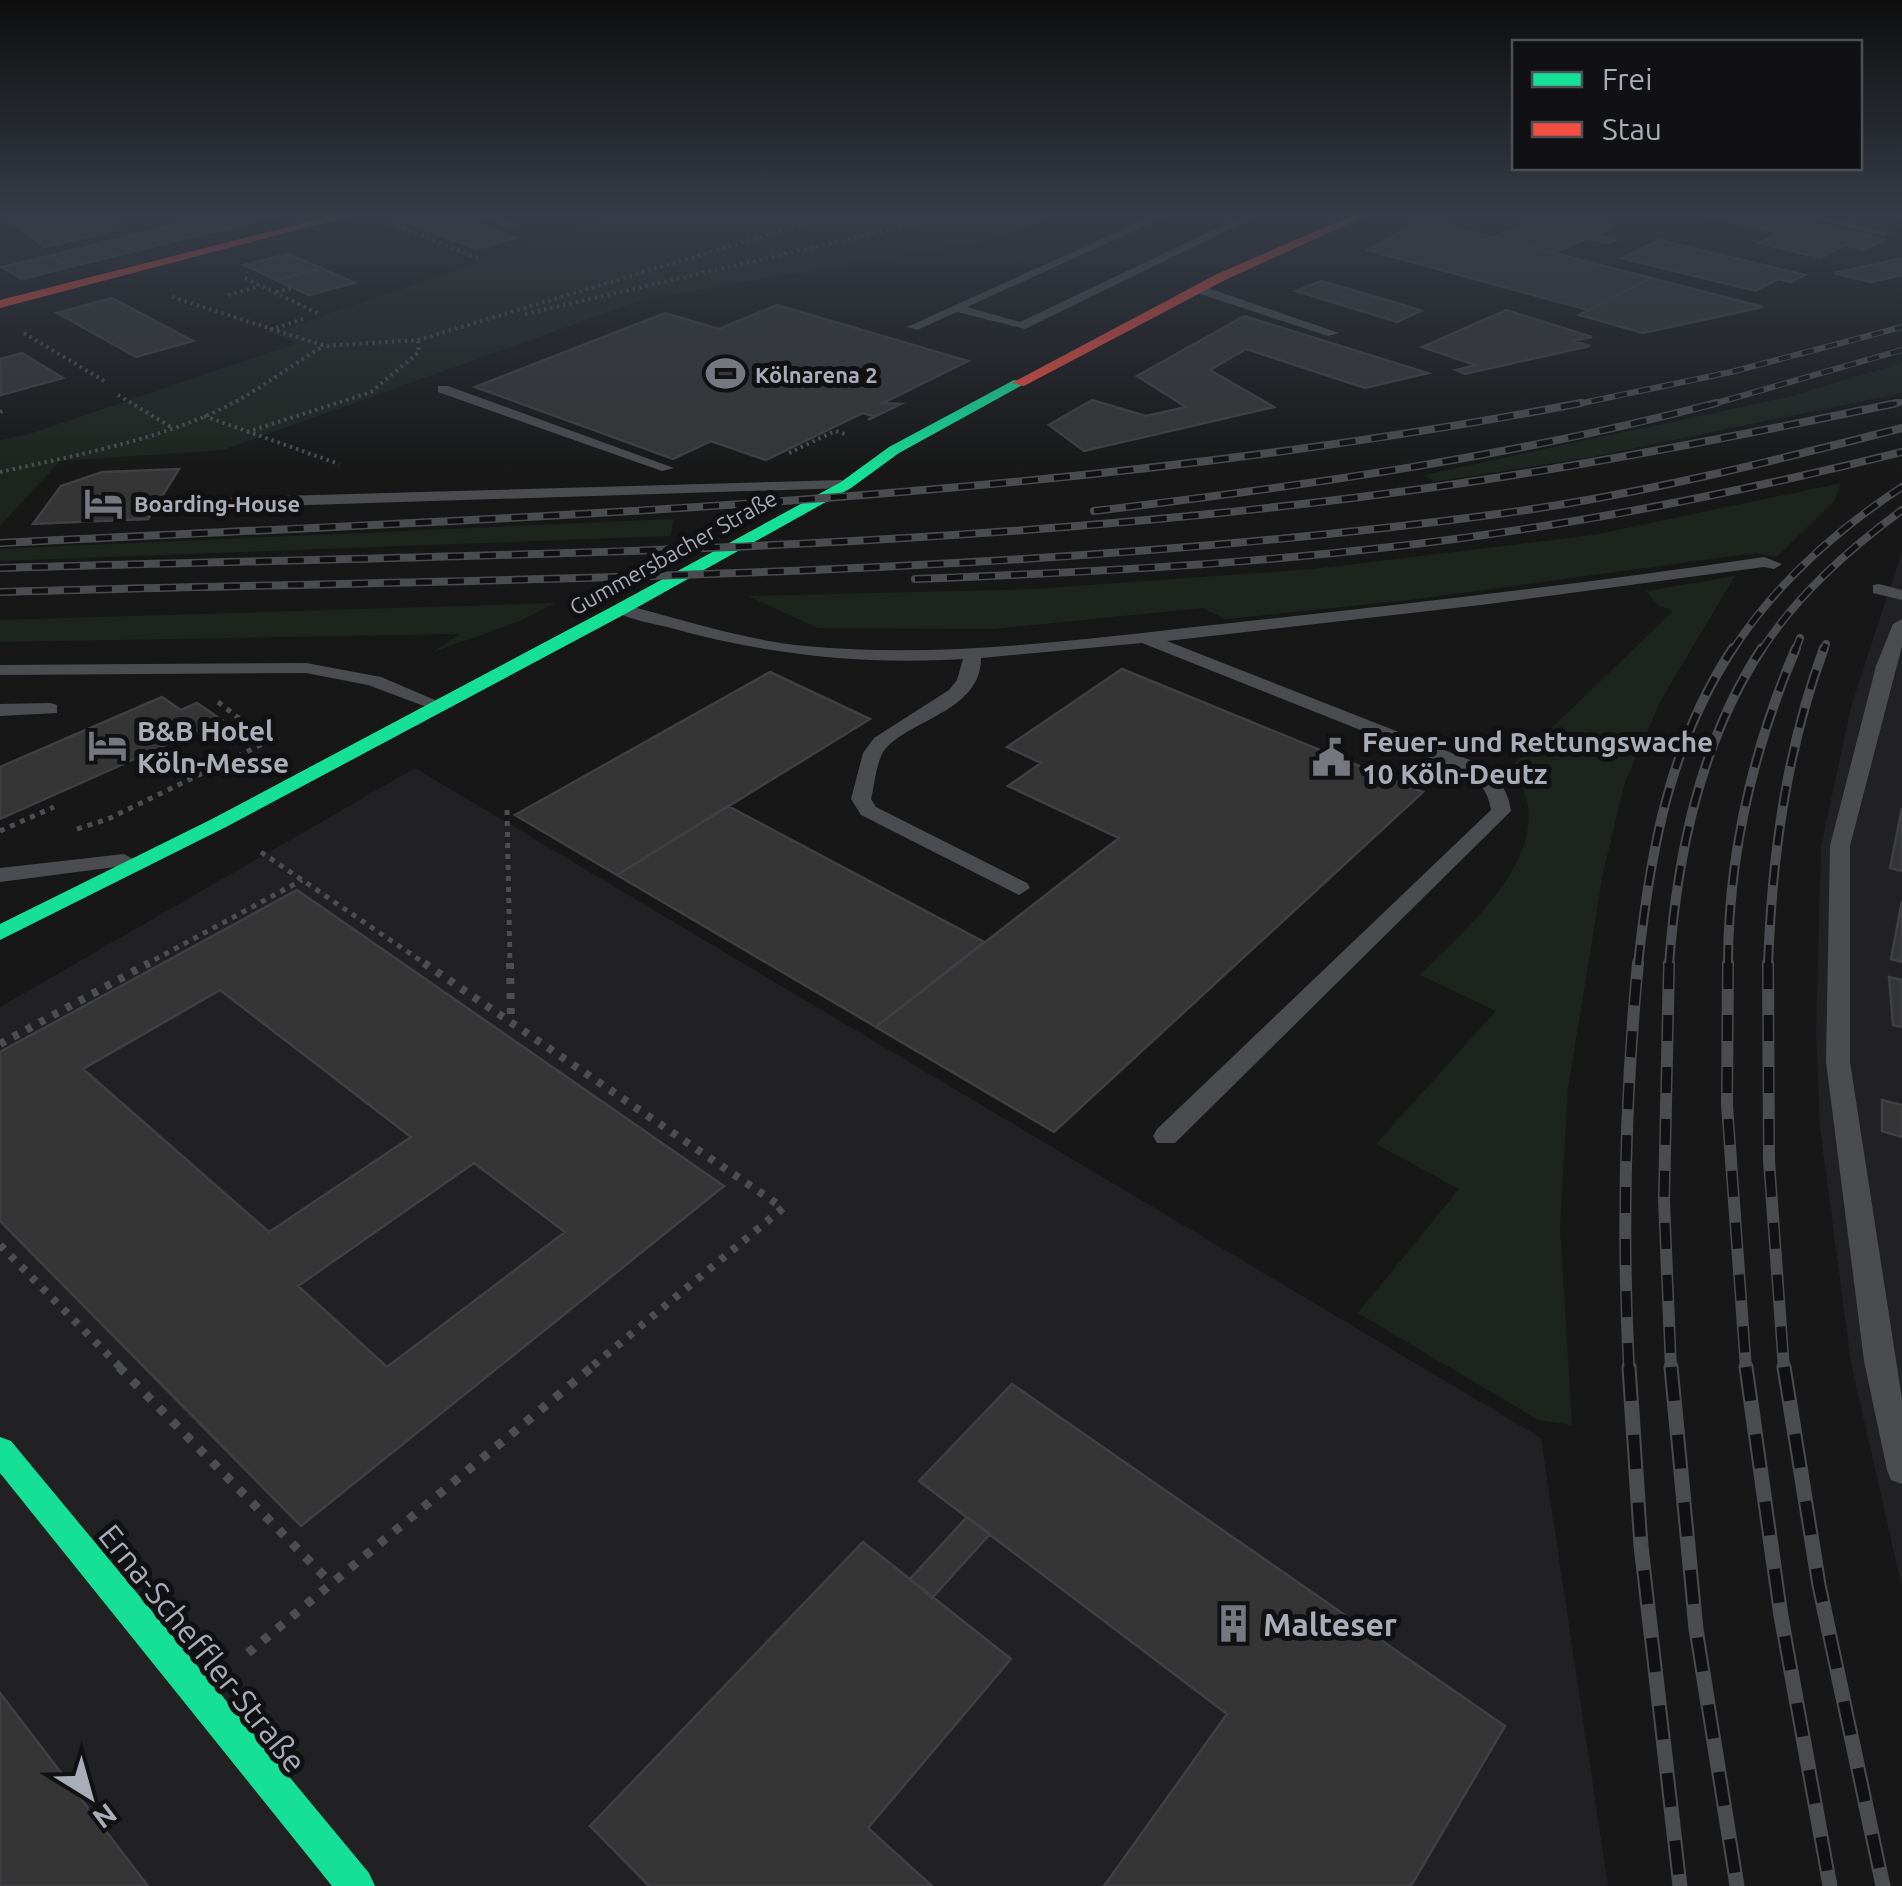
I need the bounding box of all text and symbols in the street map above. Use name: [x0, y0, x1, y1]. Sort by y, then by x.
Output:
legend: [1512, 40, 1862, 170]
text: Frei: [1602, 62, 1652, 96]
text: Stau: [1602, 112, 1662, 146]
sports icon: Kölnarena 2: [704, 353, 746, 395]
place label: Kölnarena 2: [755, 362, 878, 387]
hotel icon: Boarding-House: [83, 482, 125, 524]
street label: Gummersbacher Straße: [565, 485, 781, 619]
place label: Boarding-House: [134, 491, 300, 516]
place label: B&B Hotel Köln-Messe: [137, 715, 289, 778]
hotel icon: B&B Hotel Köln-Messe: [86, 725, 128, 767]
place label: Feuer- und Rettungswache 10 Köln-Deutz: [1362, 726, 1713, 789]
public building icon: Feuer- und Rettungswache 10 Köln-Deutz: [1311, 736, 1353, 778]
street label: Erna-Scheffler-Straße: [92, 1517, 314, 1779]
building icon: Malteser: [1212, 1603, 1254, 1645]
place label: Malteser: [1263, 1606, 1397, 1642]
north arrow: [40, 1746, 140, 1846]
text: N: [88, 1798, 123, 1835]

